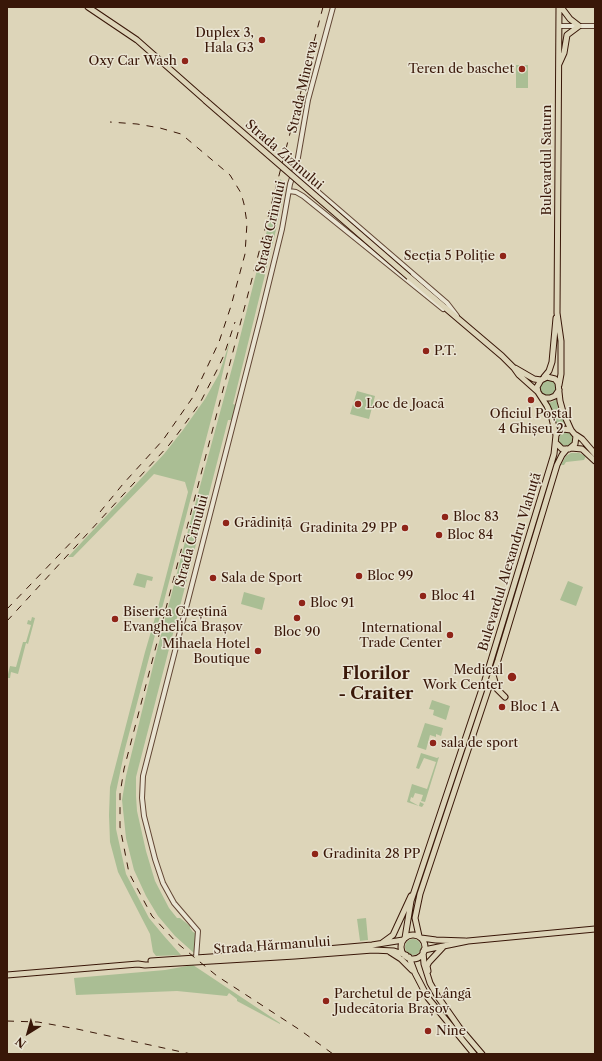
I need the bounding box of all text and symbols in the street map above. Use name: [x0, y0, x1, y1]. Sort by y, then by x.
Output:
place label: Duplex 3, Hala G3: [195, 25, 254, 56]
marker: Duplex 3, Hala G3: [257, 35, 267, 45]
street label: Strada Minerva: [285, 39, 321, 135]
place label: Oxy Car Wash: [89, 53, 177, 69]
marker: Oxy Car Wash: [180, 56, 190, 66]
place label: Teren de baschet: [408, 61, 514, 77]
marker: Teren de baschet: [517, 64, 527, 74]
street label: Bulevardul Saturn: [539, 105, 555, 215]
street label: Strada Zizinului: [242, 117, 326, 193]
street label: Strada Crinului: [253, 179, 289, 275]
place label: Secția 5 Poliție: [404, 248, 495, 264]
marker: Secția 5 Poliție: [498, 251, 508, 261]
place label: P.T.: [434, 343, 457, 359]
marker: P.T.: [421, 346, 431, 356]
marker: Oficiul Poștal 4 Ghișeu 2: [526, 395, 536, 405]
place label: Loc de Joacă: [366, 396, 444, 412]
marker: Loc de Joacă: [353, 399, 363, 409]
place label: Oficiul Poștal 4 Ghișeu 2: [490, 406, 572, 437]
street label: Bulevardul Alexandru Vlahuță: [475, 471, 545, 653]
street label: Strada Crinului: [172, 493, 212, 589]
place label: Bloc 83: [453, 509, 499, 525]
marker: Bloc 83: [440, 512, 450, 522]
place label: Grădiniță: [234, 515, 292, 531]
marker: Grădiniță: [221, 518, 231, 528]
place label: Gradinita 29 PP: [300, 520, 397, 536]
marker: Gradinita 29 PP: [400, 523, 410, 533]
place label: Bloc 84: [447, 527, 493, 543]
marker: Bloc 84: [434, 530, 444, 540]
place label: Bloc 99: [367, 568, 413, 584]
place label: Sala de Sport: [221, 570, 302, 586]
marker: Bloc 99: [354, 571, 364, 581]
marker: Sala de Sport: [208, 573, 218, 583]
place label: Bloc 41: [431, 588, 475, 604]
marker: Bloc 41: [418, 591, 428, 601]
place label: Bloc 91: [310, 595, 354, 611]
marker: Bloc 91: [297, 598, 307, 608]
place label: Biserica Creștină Evanghelică Brașov: [123, 604, 242, 635]
marker: Bloc 90: [292, 613, 302, 623]
marker: Biserica Creștină Evanghelică Brașov: [110, 614, 120, 624]
place label: International Trade Center: [359, 620, 442, 651]
place label: Bloc 90: [274, 624, 320, 640]
marker: International Trade Center: [445, 630, 455, 640]
place label: Mihaela Hotel Boutique: [162, 636, 250, 667]
marker: Mihaela Hotel Boutique: [253, 646, 263, 656]
place label: Medical Work Center: [423, 662, 503, 693]
district label: Florilor - Craiter: [339, 664, 413, 704]
marker: Medical Work Center: [506, 671, 518, 683]
place label: Bloc 1 A: [510, 699, 560, 715]
marker: Bloc 1 A: [497, 702, 507, 712]
place label: sala de sport: [441, 735, 518, 751]
marker: sala de sport: [428, 738, 438, 748]
place label: Gradinita 28 PP: [323, 846, 420, 862]
marker: Gradinita 28 PP: [310, 849, 320, 859]
street label: Strada Hărmanului: [213, 934, 331, 958]
place label: Parchetul de pe Lângă Judecătoria Brașov: [334, 986, 471, 1017]
marker: Parchetul de pe Lângă Judecătoria Brașov: [321, 996, 331, 1006]
north arrow: [8, 1013, 48, 1053]
place label: Nine: [436, 1023, 466, 1039]
marker: Nine: [423, 1026, 433, 1036]
text: N: [13, 1034, 29, 1051]

